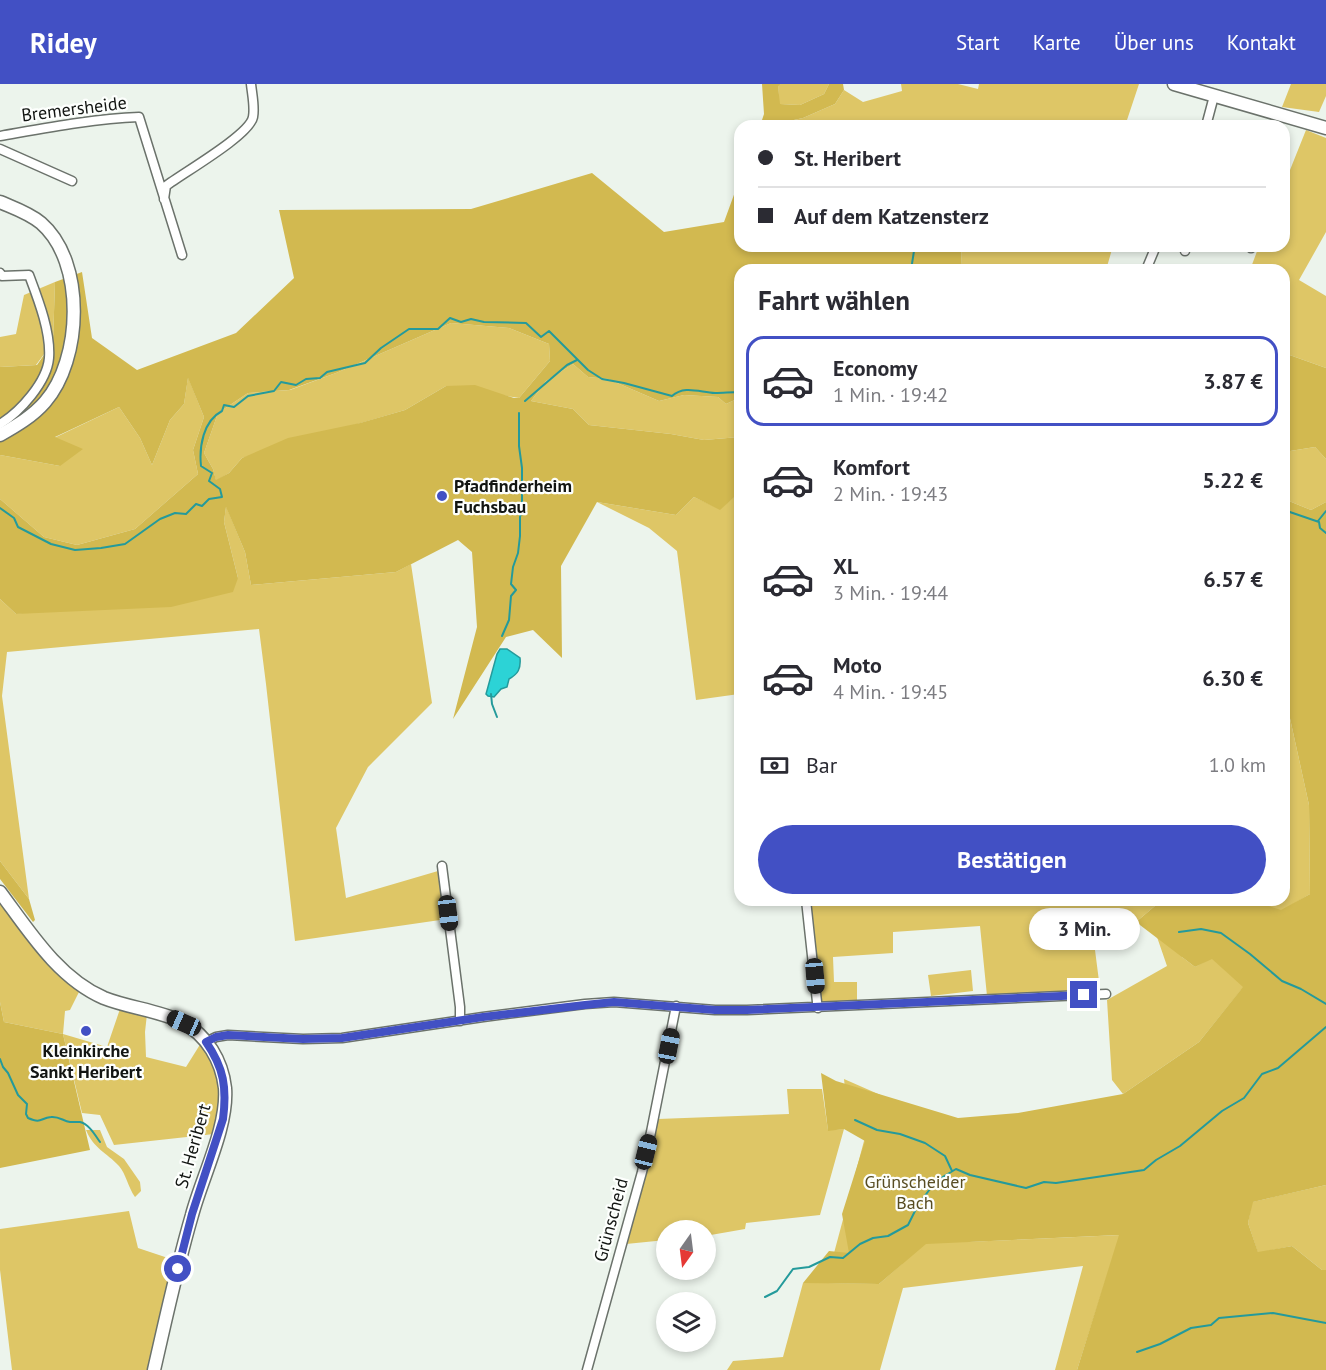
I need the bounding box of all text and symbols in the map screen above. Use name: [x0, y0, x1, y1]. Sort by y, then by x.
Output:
text: Ridey: [30, 24, 97, 61]
text: Start: [956, 29, 1000, 56]
text: Karte: [1033, 29, 1081, 56]
text: Über uns: [1114, 29, 1194, 56]
text: Kontakt: [1227, 29, 1296, 56]
street label: Bremersheide: [20, 91, 128, 126]
text: St. Heribert: [794, 144, 901, 172]
text: Auf dem Katzensterz: [794, 202, 989, 230]
text: Fahrt wählen: [758, 283, 910, 317]
icon: car: [761, 354, 815, 408]
text: Economy: [833, 354, 917, 382]
text: 3.87 €: [1203, 367, 1263, 395]
text: 1 Min. · 19:42: [833, 382, 948, 408]
icon: car: [761, 453, 815, 507]
text: Komfort: [833, 453, 910, 481]
text: 5.22 €: [1202, 466, 1263, 494]
place label: Pfadfinderheim Fuchsbau: [454, 474, 572, 518]
text: 2 Min. · 19:43: [833, 481, 948, 507]
marker: Pfadfinderheim Fuchsbau: [435, 489, 449, 503]
icon: car: [761, 552, 815, 606]
text: XL: [833, 552, 858, 580]
text: 6.57 €: [1203, 565, 1263, 593]
text: 3 Min. · 19:44: [833, 580, 948, 606]
icon: car: [761, 651, 815, 705]
text: Moto: [833, 651, 882, 679]
text: 6.30 €: [1202, 664, 1263, 692]
text: 4 Min. · 19:45: [833, 679, 948, 705]
icon: cash: [758, 749, 791, 782]
text: Bar: [806, 751, 837, 779]
text: 1.0 km: [1209, 752, 1266, 778]
button: Bestätigen: [758, 825, 1266, 894]
car: [437, 894, 459, 932]
callout: 3 Min.: [1028, 908, 1140, 950]
text: 3 Min.: [1058, 916, 1111, 942]
car: [804, 957, 826, 995]
route end: [1070, 981, 1097, 1008]
car: [164, 1007, 204, 1039]
marker: Kleinkirche Sankt Heribert: [79, 1024, 93, 1038]
car: [657, 1027, 681, 1065]
place label: Kleinkirche Sankt Heribert: [30, 1039, 143, 1083]
street label: St. Heribert: [169, 1101, 216, 1191]
car: [633, 1132, 659, 1172]
park label: Grünscheider Bach: [864, 1170, 966, 1214]
street label: Grünscheid: [588, 1175, 633, 1264]
north arrow: [656, 1220, 716, 1280]
map controls: [656, 1220, 716, 1352]
route start: [164, 1255, 191, 1282]
button: layers: [656, 1292, 716, 1352]

